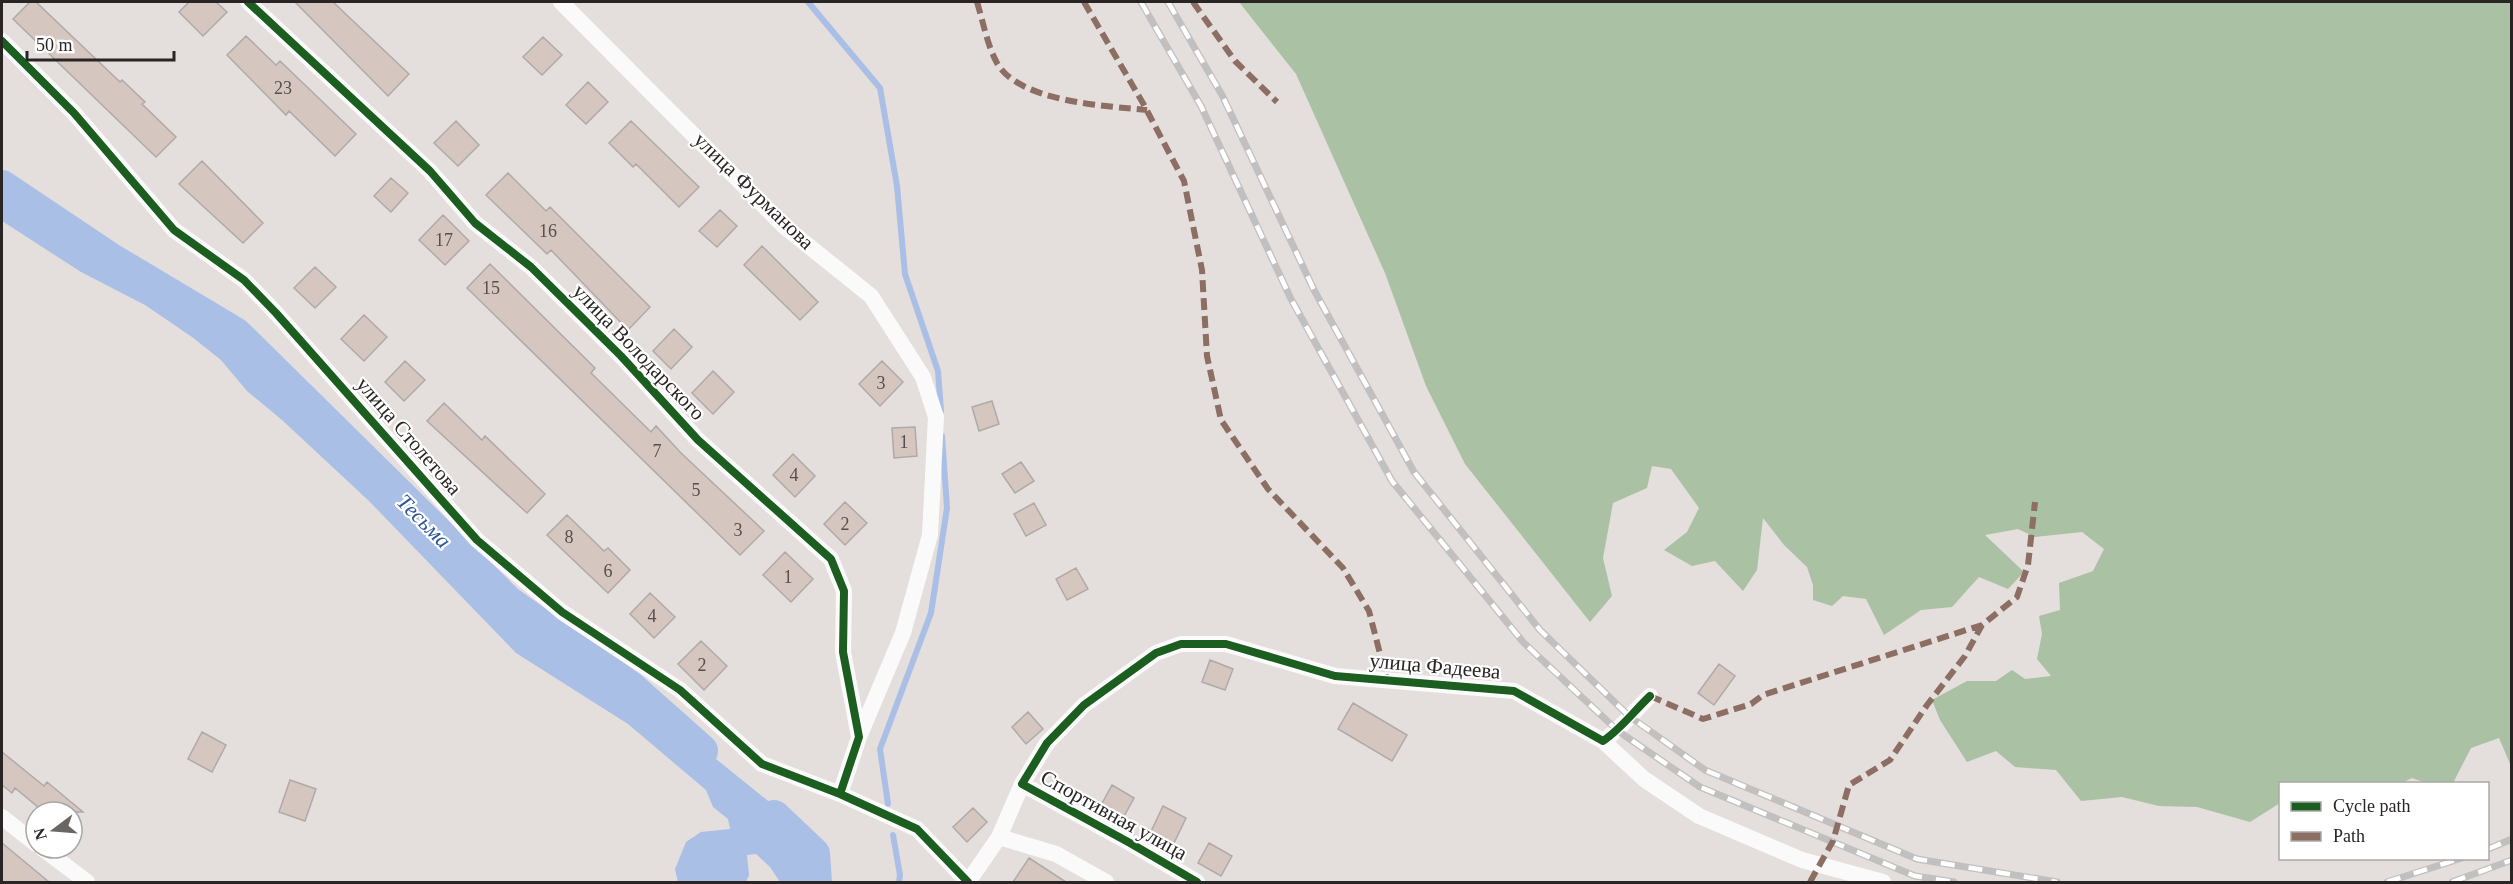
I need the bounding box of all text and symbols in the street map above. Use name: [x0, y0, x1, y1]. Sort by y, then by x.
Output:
scale bar: [27, 24, 174, 62]
text: 50 m: [36, 35, 73, 55]
house number: 23: [274, 78, 292, 98]
street label: улица Фурманова: [689, 128, 819, 255]
house number: 16: [539, 221, 557, 241]
house number: 17: [435, 230, 453, 250]
house number: 15: [482, 278, 500, 298]
street label: улица Володарского: [568, 279, 710, 425]
street label: улица Столетова: [351, 372, 467, 500]
house number: 3: [877, 373, 886, 393]
house number: 1: [900, 432, 909, 452]
house number: 7: [653, 441, 662, 461]
house number: 4: [790, 465, 799, 485]
house number: 5: [692, 480, 701, 500]
water label: Тесьма: [392, 489, 456, 553]
house number: 2: [841, 514, 850, 534]
house number: 3: [734, 520, 743, 540]
house number: 8: [565, 527, 574, 547]
house number: 6: [604, 561, 613, 581]
house number: 1: [784, 567, 793, 587]
house number: 4: [648, 606, 657, 626]
street label: улица Фадеева: [1369, 648, 1502, 684]
house number: 2: [698, 655, 707, 675]
street label: Спортивная улица: [1037, 765, 1192, 865]
legend: [2279, 782, 2489, 860]
text: Cycle path: [2333, 796, 2410, 816]
north arrow: [24, 800, 84, 860]
text: N: [30, 826, 50, 842]
text: Path: [2333, 826, 2365, 846]

